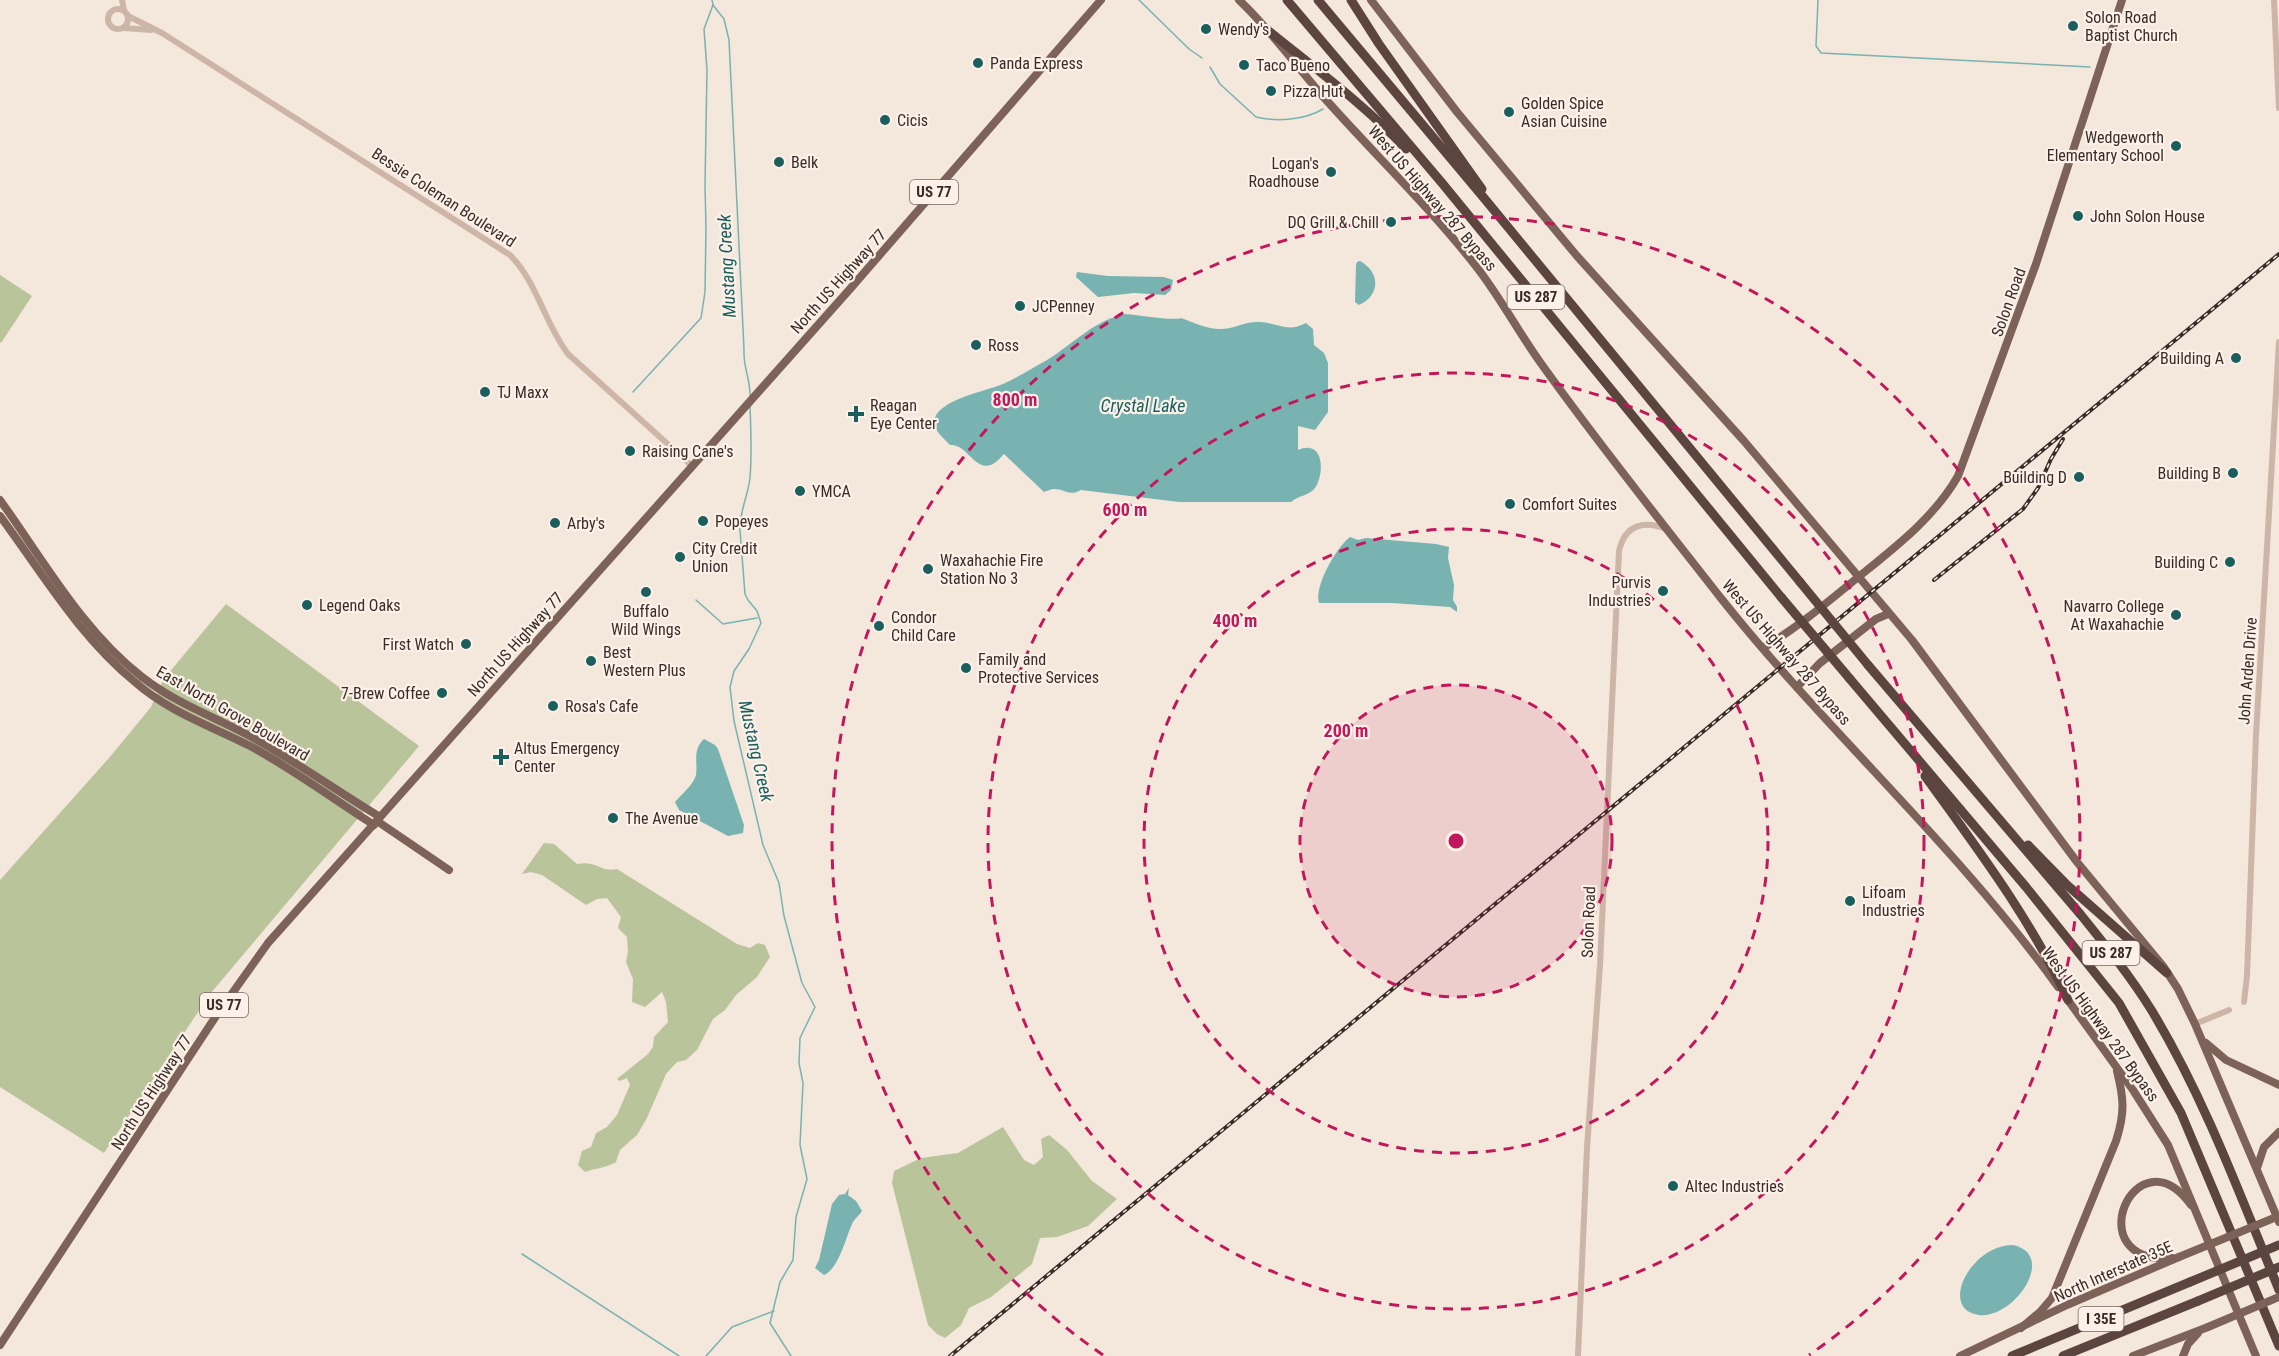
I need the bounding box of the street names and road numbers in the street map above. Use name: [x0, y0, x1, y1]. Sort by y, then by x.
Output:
street label: West US Highway 287 Bypass: [1364, 122, 1501, 275]
street label: Bessie Coleman Boulevard: [368, 144, 519, 251]
road number: US 77: [910, 180, 958, 204]
street label: North US Highway 77: [787, 225, 890, 337]
street label: Solon Road: [1987, 265, 2030, 339]
road number: US 287: [1508, 285, 1564, 309]
street label: West US Highway 287 Bypass: [1718, 576, 1855, 729]
street label: North US Highway 77: [464, 588, 567, 700]
street label: John Arden Drive: [2234, 617, 2261, 725]
street label: East North Grove Boulevard: [153, 662, 313, 765]
street label: Solon Road: [1578, 886, 1599, 958]
road number: US 287: [2082, 941, 2140, 965]
street label: West US Highway 287 Bypass: [2038, 943, 2163, 1105]
road number: US 77: [200, 993, 248, 1017]
street label: North US Highway 77: [107, 1031, 196, 1153]
street label: North Interstate 35E: [2051, 1237, 2175, 1306]
road number: I 35E: [2078, 1307, 2124, 1331]

